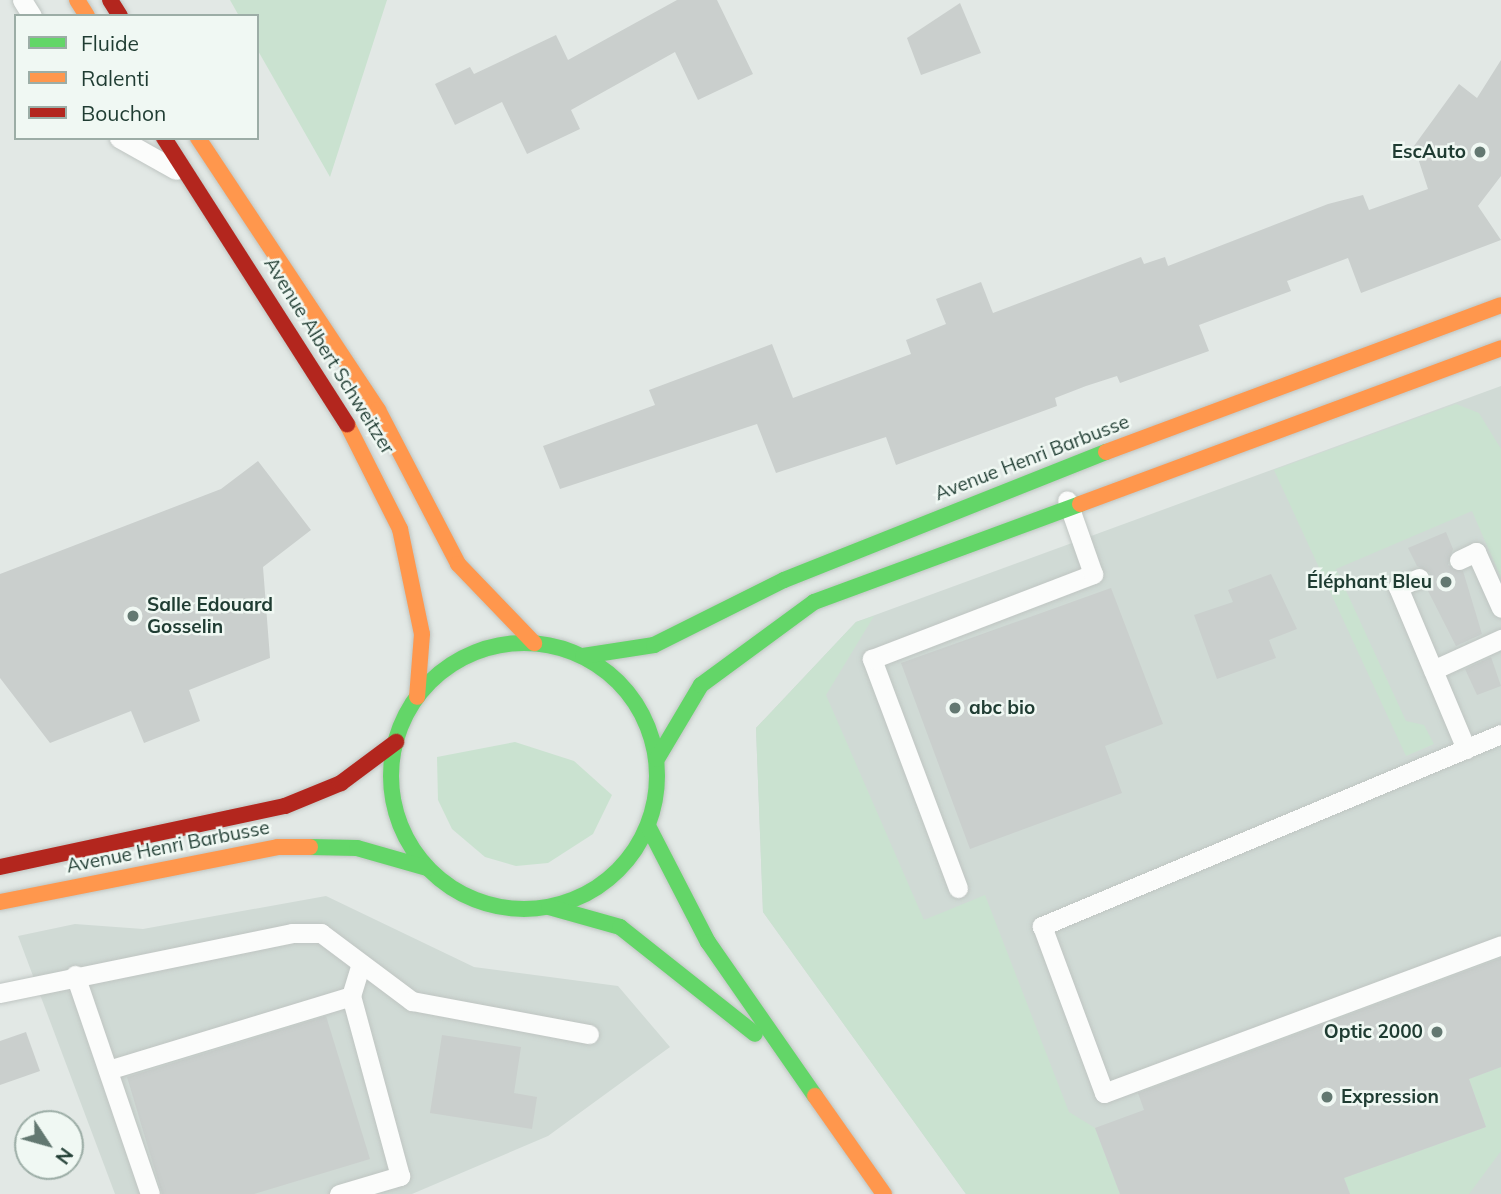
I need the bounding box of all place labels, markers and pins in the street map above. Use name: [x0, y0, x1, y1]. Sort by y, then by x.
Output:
place label: EscAuto: [1392, 141, 1466, 163]
marker: EscAuto: [1472, 144, 1488, 160]
place label: Éléphant Bleu: [1307, 571, 1432, 593]
marker: Éléphant Bleu: [1438, 574, 1454, 590]
place label: Salle Edouard Gosselin: [147, 594, 273, 638]
marker: Salle Edouard Gosselin: [125, 608, 141, 624]
place label: abc bio: [969, 697, 1035, 719]
marker: abc bio: [947, 700, 963, 716]
place label: Optic 2000: [1324, 1021, 1423, 1043]
marker: Optic 2000: [1429, 1024, 1445, 1040]
place label: Expression: [1341, 1086, 1439, 1108]
marker: Expression: [1319, 1089, 1335, 1105]

